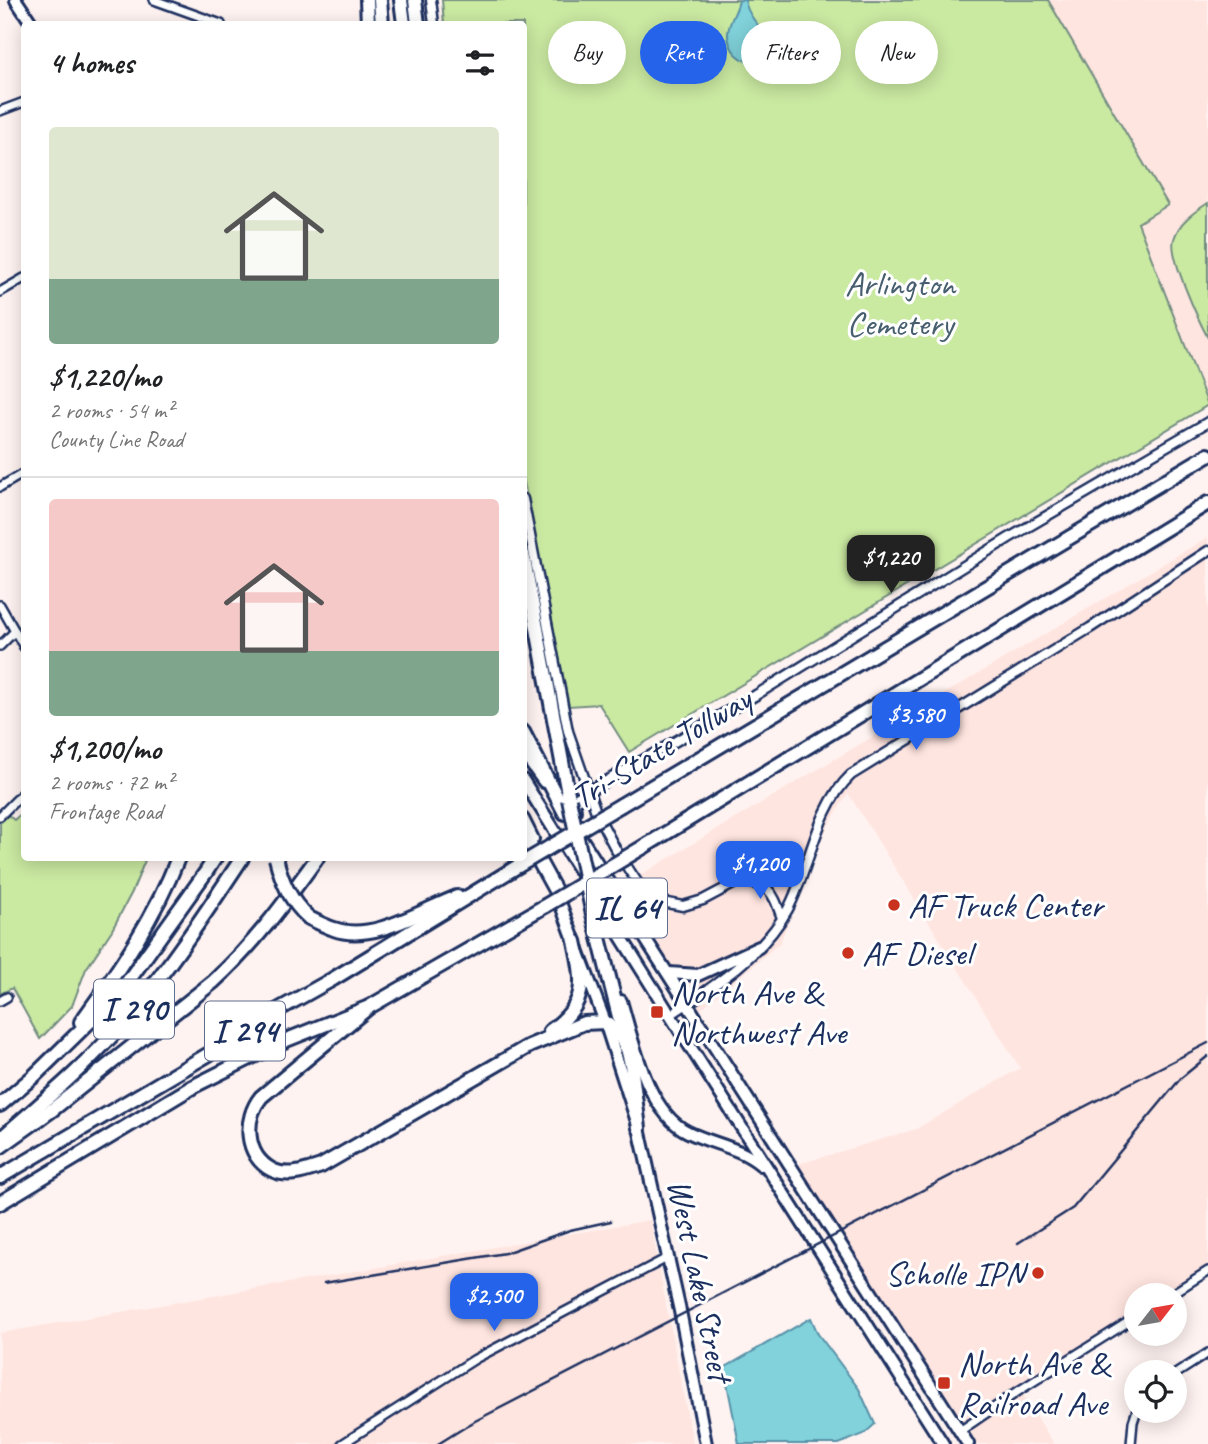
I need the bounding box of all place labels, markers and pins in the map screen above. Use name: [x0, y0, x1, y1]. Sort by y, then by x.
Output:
pin: $1,220: [834, 536, 948, 595]
pin: $3,580: [859, 692, 973, 752]
pin: $1,200: [703, 842, 817, 901]
place label: AF Truck Center: [908, 883, 1105, 928]
marker: AF Truck Center: [886, 897, 902, 913]
place label: AF Diesel: [862, 931, 977, 976]
marker: AF Diesel: [840, 945, 856, 961]
place label: North Ave & Northwest Ave: [671, 970, 849, 1055]
marker: North Ave & Northwest Ave: [649, 1004, 665, 1020]
place label: Scholle IPN: [885, 1251, 1029, 1296]
marker: Scholle IPN: [1030, 1265, 1046, 1281]
pin: $2,500: [437, 1274, 551, 1333]
place label: North Ave & Railroad Ave: [958, 1341, 1113, 1426]
marker: North Ave & Railroad Ave: [936, 1375, 952, 1391]

